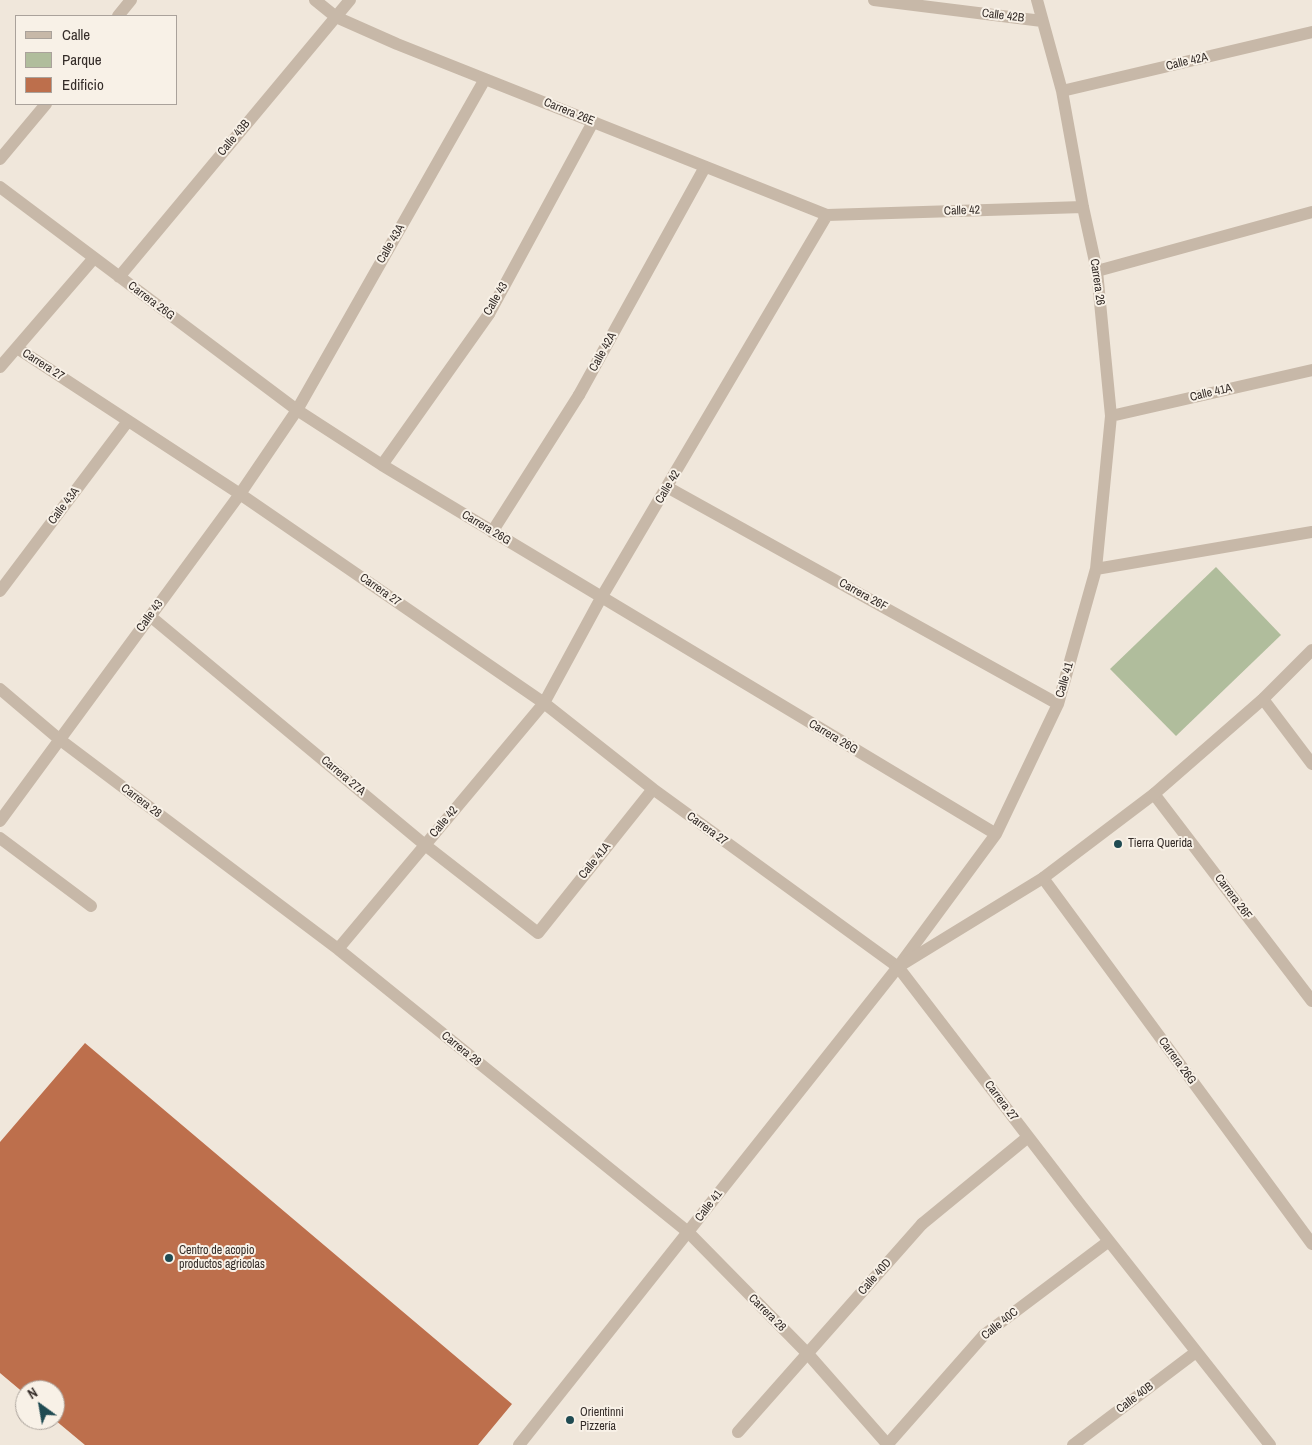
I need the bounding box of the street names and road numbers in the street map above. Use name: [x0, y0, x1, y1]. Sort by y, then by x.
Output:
street label: Calle 42B: [981, 6, 1025, 26]
street label: Calle 42A: [1165, 50, 1209, 74]
street label: Carrera 26E: [541, 95, 597, 129]
street label: Calle 43B: [215, 117, 253, 159]
street label: Calle 42: [944, 203, 980, 219]
street label: Calle 43A: [374, 222, 408, 266]
street label: Carrera 26: [1087, 258, 1107, 306]
street label: Carrera 26G: [125, 279, 177, 323]
street label: Calle 43: [481, 280, 511, 318]
street label: Calle 42A: [586, 330, 620, 374]
street label: Carrera 27: [19, 346, 67, 384]
street label: Calle 41A: [1189, 381, 1233, 405]
street label: Calle 42: [653, 468, 683, 506]
street label: Calle 43A: [45, 485, 83, 527]
street label: Carrera 26G: [459, 508, 513, 548]
street label: Carrera 27: [357, 571, 403, 609]
street label: Carrera 26F: [836, 576, 890, 614]
street label: Calle 43: [134, 597, 166, 635]
street label: Calle 41: [1053, 661, 1077, 699]
street label: Carrera 26G: [806, 717, 860, 757]
street label: Carrera 27A: [318, 753, 368, 799]
street label: Carrera 28: [118, 781, 164, 821]
street label: Calle 42: [427, 804, 461, 840]
street label: Carrera 27: [684, 809, 730, 849]
street label: Calle 41A: [576, 840, 614, 882]
street label: Carrera 26F: [1211, 871, 1255, 923]
street label: Carrera 28: [438, 1029, 484, 1069]
street label: Carrera 26G: [1155, 1035, 1199, 1087]
street label: Carrera 27: [981, 1078, 1021, 1124]
street label: Calle 41: [692, 1187, 726, 1225]
street label: Calle 40D: [855, 1256, 895, 1298]
street label: Carrera 28: [745, 1291, 789, 1335]
street label: Calle 40C: [979, 1305, 1021, 1343]
street label: Calle 40B: [1114, 1379, 1156, 1417]

